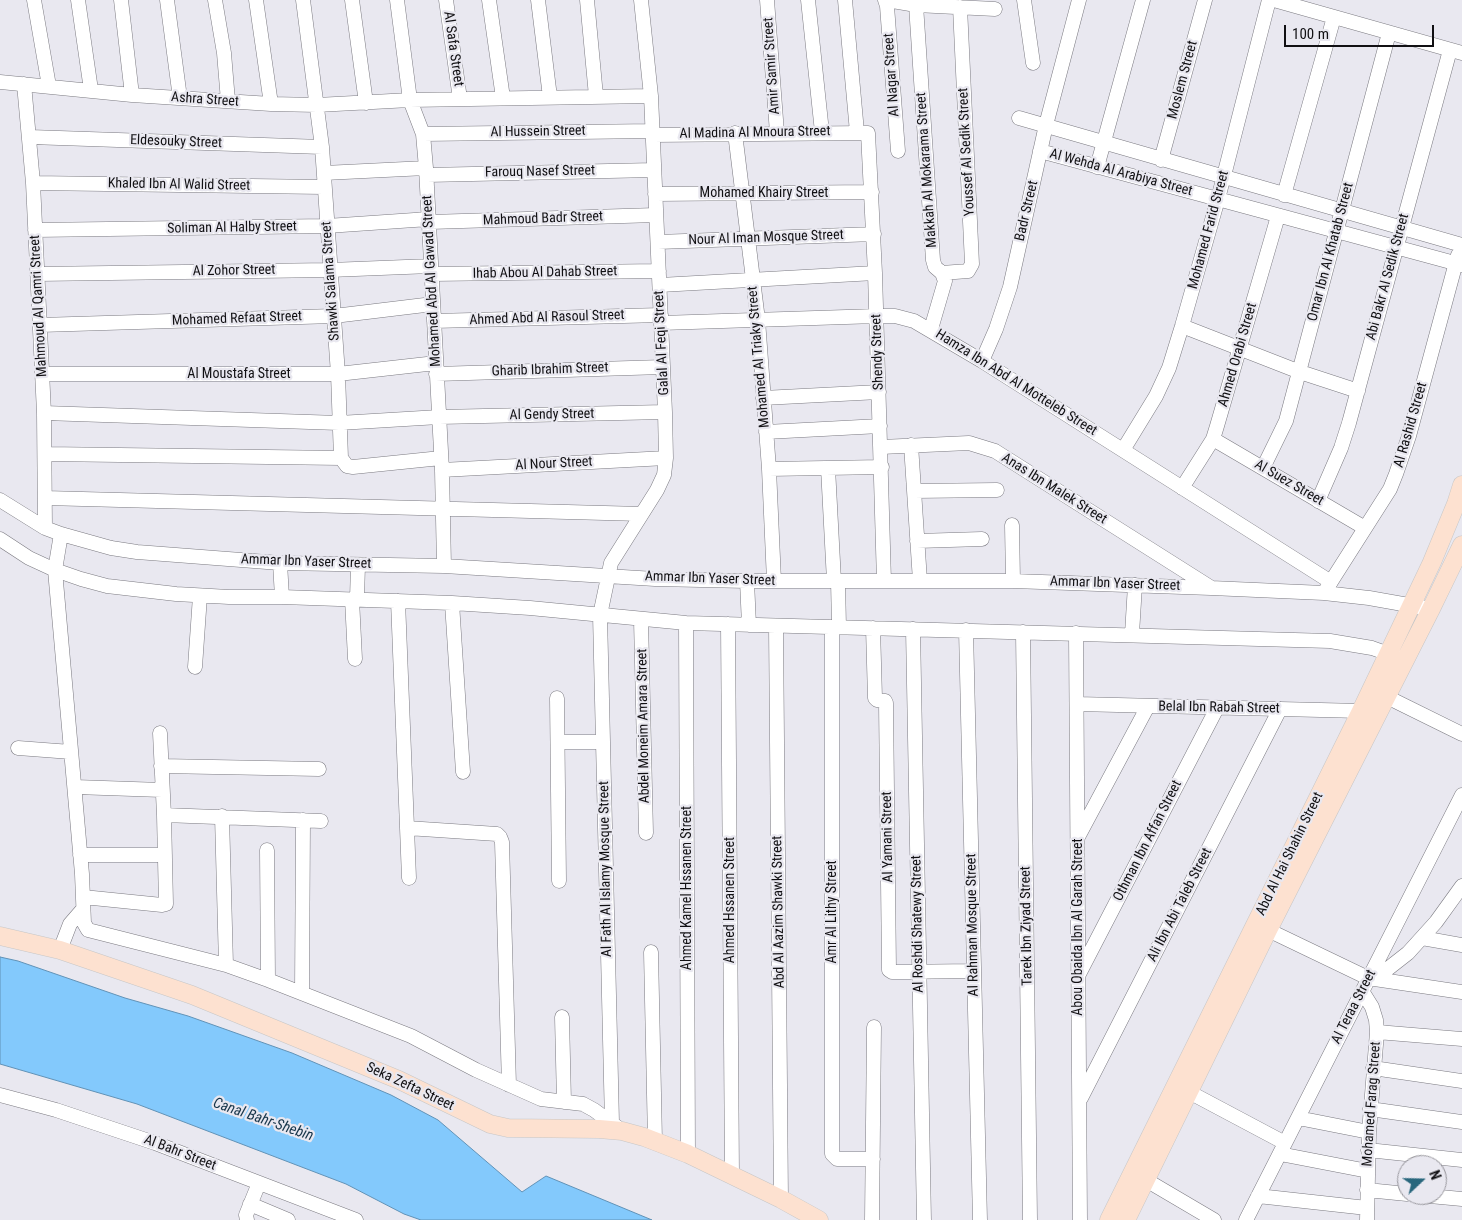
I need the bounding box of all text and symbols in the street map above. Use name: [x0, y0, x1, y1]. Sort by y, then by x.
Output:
street label: Al Safa Street: [439, 10, 467, 88]
scale bar: [1287, 15, 1437, 47]
street label: Amir Samir Street: [760, 17, 784, 115]
text: 100 m: [1292, 25, 1329, 43]
street label: Al Nagar Street: [881, 33, 903, 117]
street label: Moslem Street: [1164, 39, 1202, 121]
street label: Youssef Al Sedik Street: [955, 87, 979, 217]
street label: Ashra Street: [171, 89, 239, 111]
street label: Makkah Al Mokarama Street: [913, 92, 941, 248]
street label: Al Hussein Street: [490, 123, 586, 141]
street label: Al Madina Al Mnoura Street: [679, 123, 831, 143]
street label: Eldesouky Street: [130, 132, 222, 152]
street label: Al Wehda Al Arabiya Street: [1048, 146, 1194, 200]
street label: Farouq Nasef Street: [485, 163, 595, 181]
street label: Mohamed Farid Street: [1185, 169, 1233, 291]
street label: Khaled Ibn Al Walid Street: [108, 175, 250, 195]
street label: Badr Street: [1012, 179, 1042, 243]
street label: Omar Ibn Al Khatab Street: [1304, 181, 1358, 323]
street label: Mohamed Khairy Street: [700, 185, 828, 201]
street label: Mohamed Abd Al Gawad Street: [419, 195, 445, 367]
street label: Mahmoud Badr Street: [483, 209, 603, 229]
street label: Abi Bakr Al Sedik Street: [1363, 212, 1413, 342]
street label: Soliman Al Halby Street: [167, 218, 297, 238]
street label: Shawki Salama Street: [318, 221, 344, 341]
street label: Nour Al Iman Mosque Street: [688, 227, 844, 249]
street label: Mahmoud Al Qamri Street: [27, 235, 51, 377]
street label: Al Zohor Street: [192, 262, 276, 280]
street label: Ihab Abou Al Dahab Street: [473, 263, 617, 283]
street label: Mohamed Al Triaky Street: [744, 286, 774, 428]
street label: Galal Al Feqi Street: [651, 290, 673, 396]
street label: Ahmed Orabi Street: [1215, 301, 1261, 409]
street label: Ahmed Abd Al Rasoul Street: [469, 307, 625, 329]
street label: Mohamed Refaat Street: [172, 308, 302, 330]
street label: Shendy Street: [868, 314, 888, 390]
street label: Hamza Ibn Abd Al Motteleb Street: [932, 326, 1100, 440]
street label: Gharib Ibrahim Street: [491, 360, 609, 380]
street label: Al Moustafa Street: [187, 366, 291, 382]
street label: Al Rashid Street: [1391, 380, 1431, 470]
street label: Al Gendy Street: [509, 406, 595, 424]
street label: Anas Ibn Malek Street: [998, 450, 1110, 528]
street label: Al Nour Street: [515, 454, 593, 474]
street label: Al Suez Street: [1251, 456, 1327, 510]
street label: Ammar Ibn Yaser Street: [240, 551, 372, 573]
street label: Ammar Ibn Yaser Street: [644, 568, 776, 590]
street label: Ammar Ibn Yaser Street: [1049, 573, 1181, 595]
street label: Abdel Moneim Amara Street: [634, 648, 654, 804]
street label: Belal Ibn Rabah Street: [1158, 699, 1280, 717]
street label: Othman Ibn Affan Street: [1110, 778, 1186, 904]
street label: Al Fath Al Islamy Mosque Street: [596, 781, 616, 957]
street label: Abd Al Hai Shahin Street: [1253, 790, 1327, 918]
street label: Al Yamani Street: [879, 791, 897, 883]
street label: Ahmed Kamel Hssanen Street: [679, 806, 695, 970]
street label: Abd Al Aazim Shawki Street: [769, 835, 789, 989]
street label: Ahmed Hssanen Street: [722, 837, 738, 963]
street label: Abou Obaida Ibn Al Garah Street: [1070, 838, 1086, 1016]
street label: Ali Ibn Abi Taleb Street: [1144, 845, 1216, 965]
street label: Al Rahman Mosque Street: [963, 853, 983, 997]
street label: Al Roshdi Shatewy Street: [908, 855, 928, 993]
street label: Amr Al Lithy Street: [824, 860, 840, 964]
street label: Tarek Ibn Ziyad Street: [1018, 866, 1036, 986]
street label: Al Teraa Street: [1328, 967, 1380, 1047]
street label: Mohamed Farag Street: [1359, 1041, 1385, 1167]
street label: Seka Zefta Street: [363, 1059, 457, 1115]
water label: Canal Bahr-Shebin: [210, 1094, 316, 1146]
street label: Al Bahr Street: [142, 1132, 218, 1174]
north arrow: [1397, 1155, 1447, 1205]
text: N: [1426, 1168, 1444, 1182]

